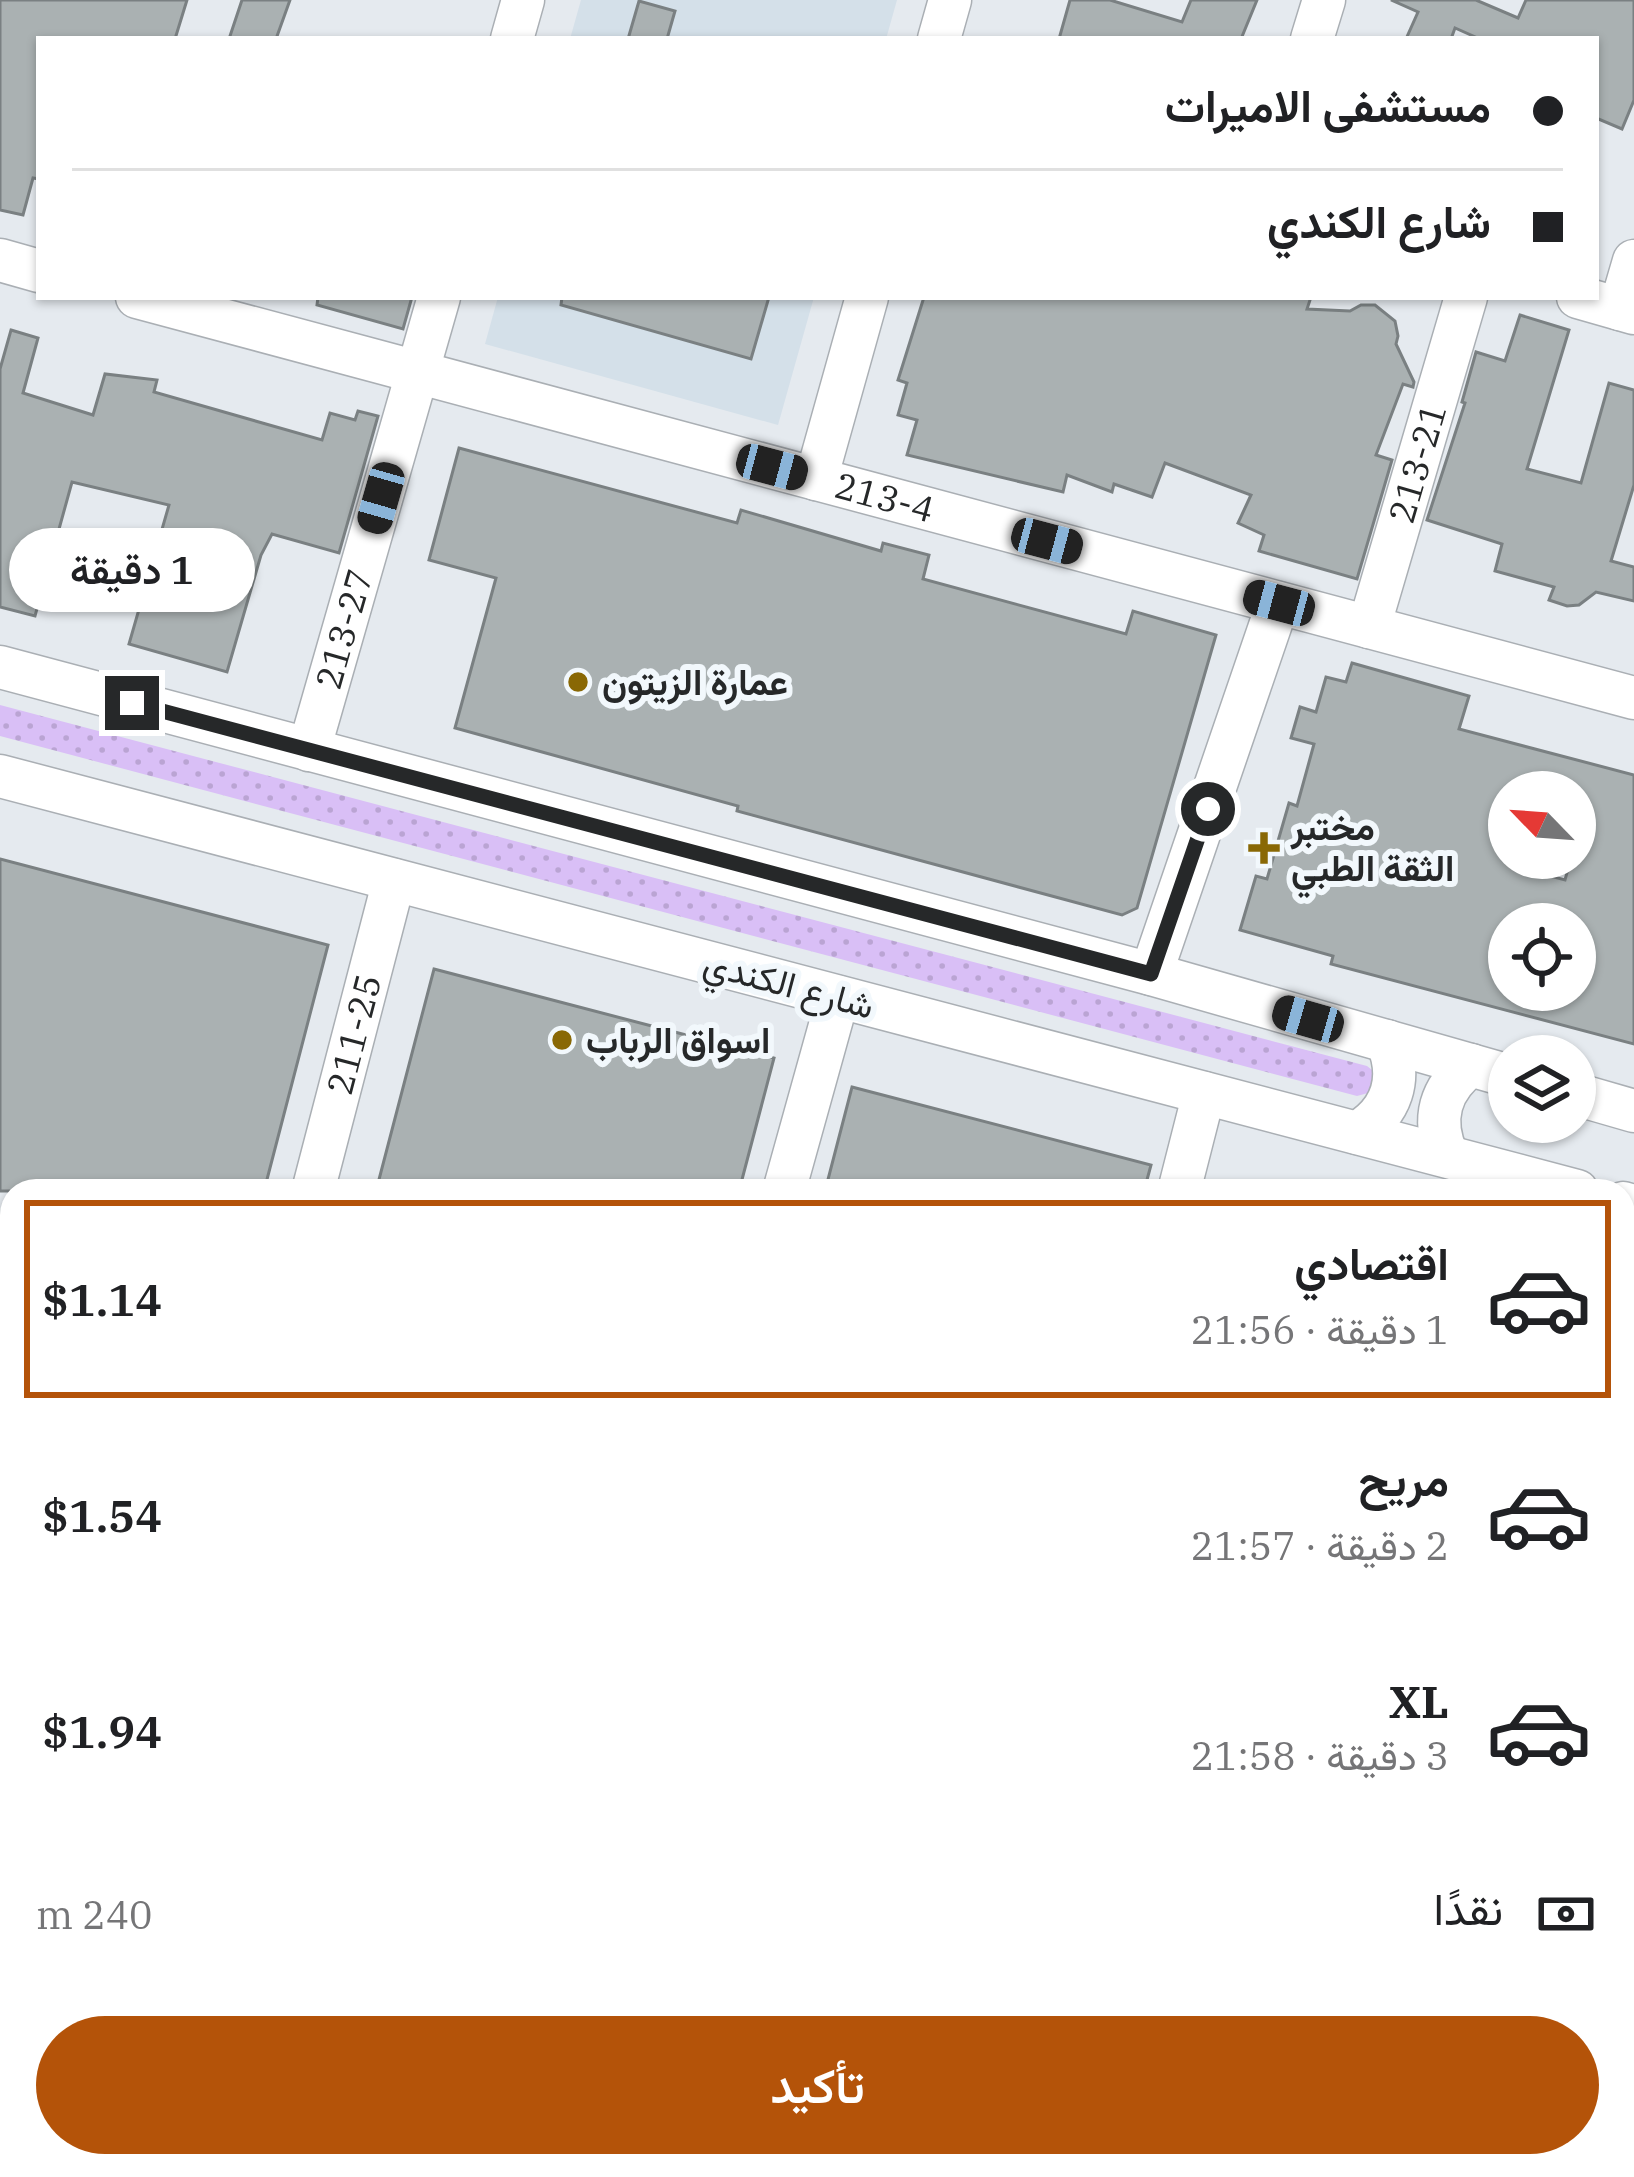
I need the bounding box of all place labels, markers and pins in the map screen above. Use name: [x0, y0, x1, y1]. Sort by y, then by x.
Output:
place label: عمارة الزيتون: [602, 658, 788, 705]
marker: عمارة الزيتون: [565, 669, 591, 695]
place label: مختبر الثقة الطبي: [1290, 803, 1454, 898]
marker: مختبر الثقة الطبي: [1248, 832, 1280, 864]
place label: اسواق الرباب: [586, 1016, 770, 1063]
marker: اسواق الرباب: [549, 1027, 575, 1053]

